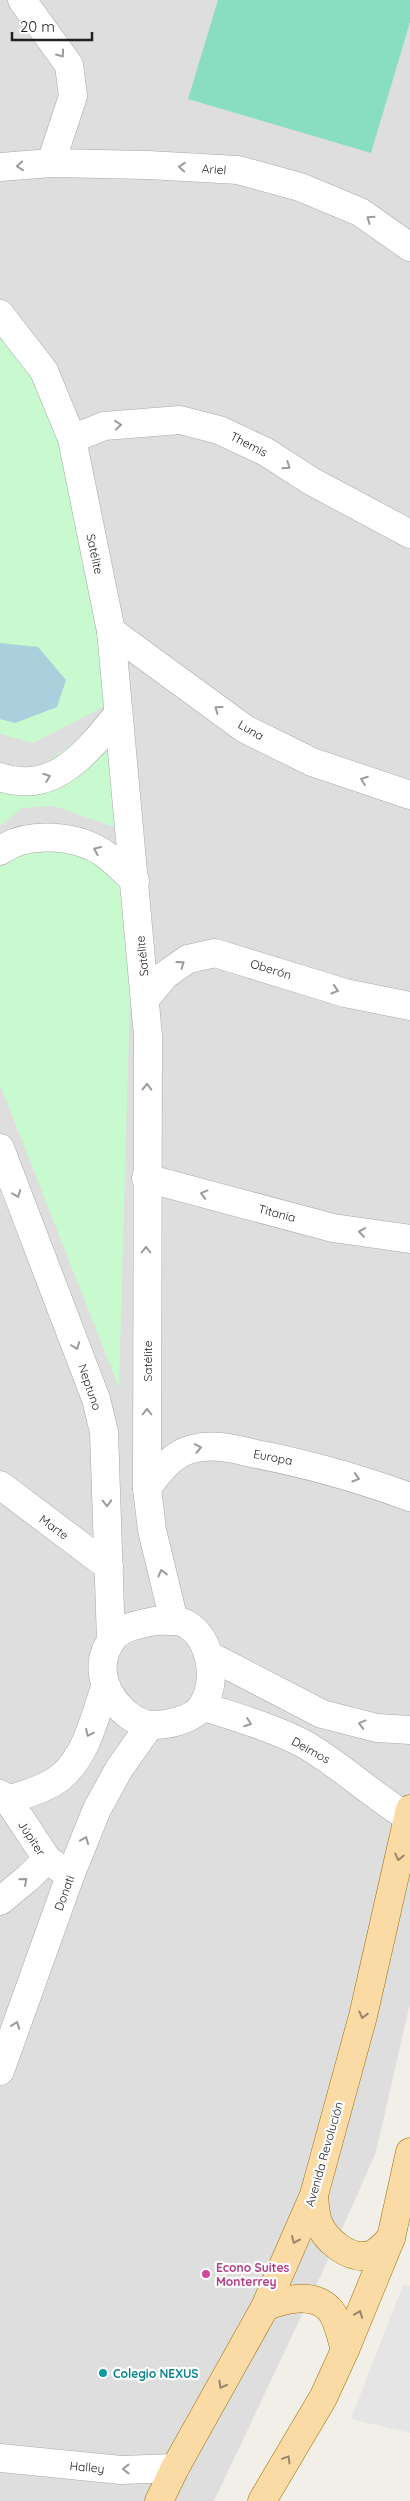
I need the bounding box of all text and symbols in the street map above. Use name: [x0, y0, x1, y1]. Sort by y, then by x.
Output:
scale bar: [12, 10, 92, 42]
text: 20 m: [20, 17, 55, 36]
one-way arrow: [55, 48, 64, 58]
one-way arrow: [16, 160, 24, 171]
one-way arrow: [178, 161, 186, 172]
street label: Ariel: [201, 161, 227, 177]
one-way arrow: [366, 216, 376, 225]
one-way arrow: [114, 420, 122, 431]
street label: Themis: [228, 428, 271, 460]
one-way arrow: [282, 460, 291, 469]
street label: Satélite: [83, 532, 107, 576]
one-way arrow: [215, 706, 224, 715]
street label: Luna: [235, 717, 267, 743]
one-way arrow: [42, 773, 51, 783]
one-way arrow: [360, 776, 368, 786]
one-way arrow: [93, 846, 102, 857]
street label: Satélite: [132, 935, 152, 977]
street label: Oberón: [249, 956, 293, 982]
one-way arrow: [175, 961, 184, 970]
one-way arrow: [331, 984, 339, 994]
one-way arrow: [142, 1083, 152, 1091]
one-way arrow: [11, 1189, 22, 1198]
one-way arrow: [200, 1189, 209, 1199]
street label: Titania: [257, 1201, 297, 1225]
one-way arrow: [357, 1227, 365, 1238]
one-way arrow: [141, 1246, 151, 1254]
street label: Satélite: [140, 1340, 155, 1381]
one-way arrow: [70, 1341, 80, 1349]
street label: Neptuno: [75, 1362, 105, 1412]
one-way arrow: [142, 1408, 152, 1416]
one-way arrow: [193, 1444, 202, 1454]
street label: Europa: [252, 1446, 294, 1468]
one-way arrow: [351, 1473, 360, 1483]
one-way arrow: [102, 1500, 112, 1507]
street label: Marte: [36, 1511, 72, 1543]
one-way arrow: [157, 1569, 168, 1578]
one-way arrow: [244, 1717, 252, 1727]
one-way arrow: [357, 1719, 366, 1730]
one-way arrow: [85, 1728, 95, 1737]
street label: Deimos: [289, 1733, 333, 1767]
street label: Júpiter: [15, 1818, 49, 1859]
one-way arrow: [78, 1836, 89, 1845]
one-way arrow: [394, 1852, 405, 1861]
street label: Donati: [51, 1873, 77, 1913]
one-way arrow: [19, 1878, 28, 1887]
one-way arrow: [358, 2011, 369, 2020]
one-way arrow: [11, 2022, 21, 2030]
street label: Avenida Revolución: [302, 2100, 346, 2208]
one-way arrow: [290, 2235, 301, 2244]
place label: Econo Suites Monterrey: [216, 2260, 290, 2289]
marker: Econo Suites Monterrey: [200, 2268, 212, 2280]
one-way arrow: [353, 2310, 363, 2319]
place label: Colegio NEXUS: [113, 2366, 198, 2381]
marker: Colegio NEXUS: [97, 2367, 109, 2379]
one-way arrow: [218, 2380, 228, 2389]
one-way arrow: [280, 2456, 290, 2465]
street label: Halley: [69, 2458, 105, 2476]
one-way arrow: [122, 2464, 130, 2474]

